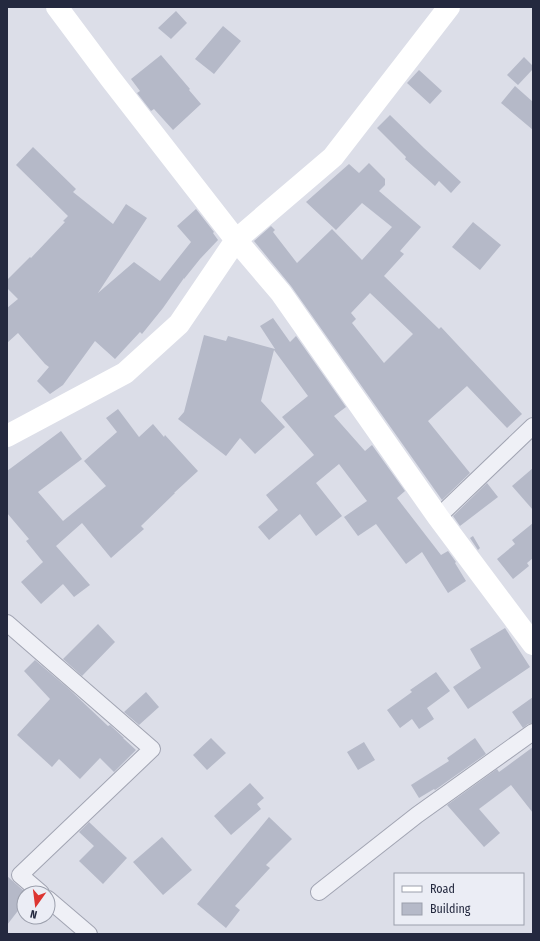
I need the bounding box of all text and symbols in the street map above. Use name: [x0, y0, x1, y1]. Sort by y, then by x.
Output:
legend: [394, 873, 524, 925]
text: Road: [430, 882, 455, 896]
north arrow: [16, 885, 56, 925]
text: Building: [430, 902, 471, 916]
text: N: [29, 907, 38, 921]

